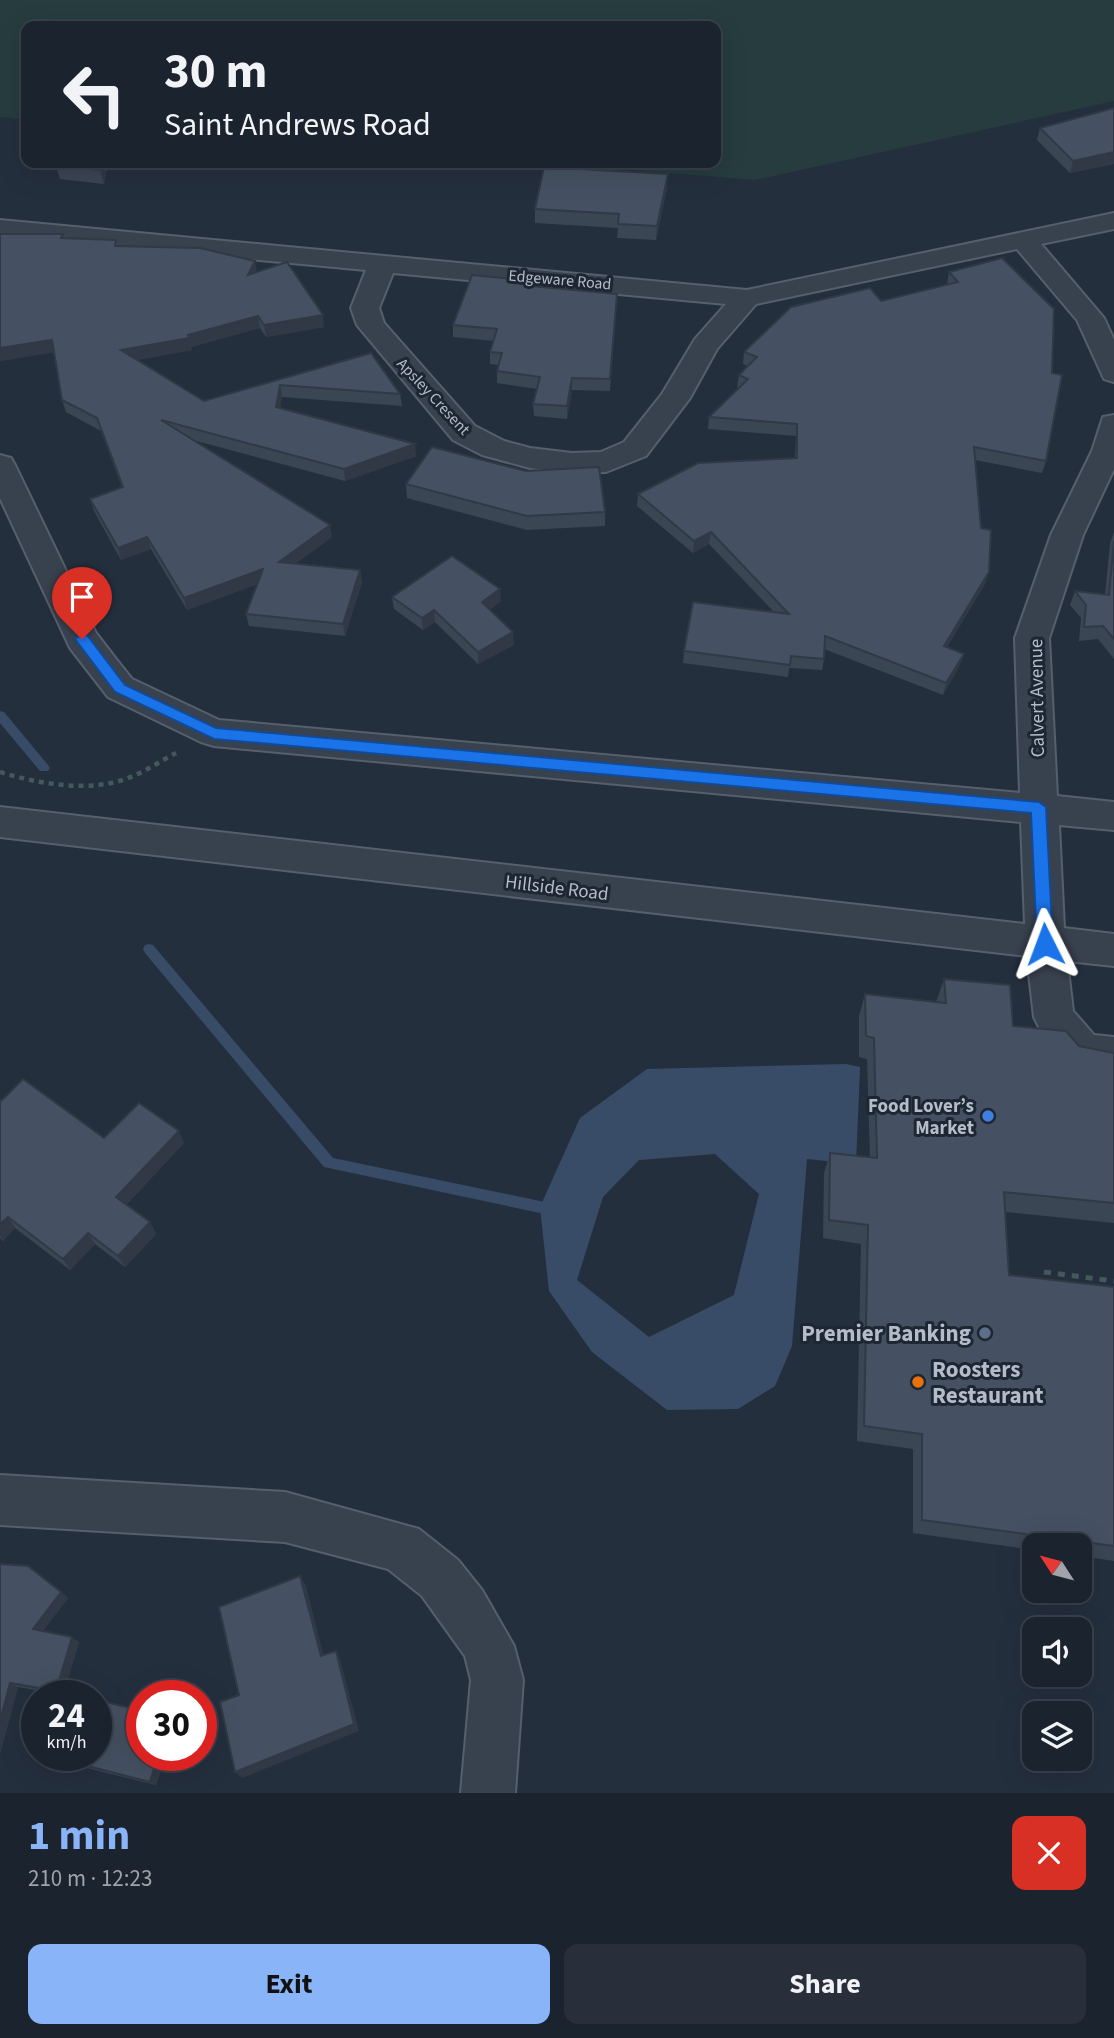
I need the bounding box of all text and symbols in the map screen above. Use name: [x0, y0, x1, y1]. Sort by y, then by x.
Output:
text: 30 m: [164, 37, 268, 107]
icon: left: [49, 49, 140, 140]
text: Saint Andrews Road: [164, 102, 431, 148]
street label: Edgeware Road: [508, 265, 612, 295]
street label: Apsley Cresent: [392, 353, 475, 441]
pin: [52, 567, 112, 639]
icon: arrive: [63, 578, 101, 616]
street label: Calvert Avenue: [1023, 638, 1052, 758]
street label: Hillside Road: [504, 869, 610, 908]
position arrow: [1008, 907, 1082, 981]
place label: Food Lover’s Market: [868, 1093, 974, 1142]
marker: Food Lover’s Market: [980, 1108, 996, 1124]
place label: Premier Banking: [801, 1317, 971, 1350]
marker: Premier Banking: [977, 1325, 993, 1341]
place label: Roosters Restaurant: [932, 1353, 1044, 1412]
marker: Roosters Restaurant: [910, 1374, 926, 1390]
north arrow: [1022, 1533, 1092, 1603]
map controls: [1022, 1533, 1092, 1771]
button: sound: [1022, 1617, 1092, 1687]
speed limit sign: 30: [126, 1680, 217, 1771]
text: 24: [48, 1691, 85, 1741]
button: layers: [1022, 1701, 1092, 1771]
text: km/h: [47, 1730, 86, 1755]
text: 1 min: [28, 1806, 130, 1866]
button: close: [1012, 1816, 1086, 1890]
text: 210 m · 12:23: [28, 1862, 152, 1895]
button: Exit: [28, 1944, 550, 2024]
button: Share: [564, 1944, 1086, 2024]

